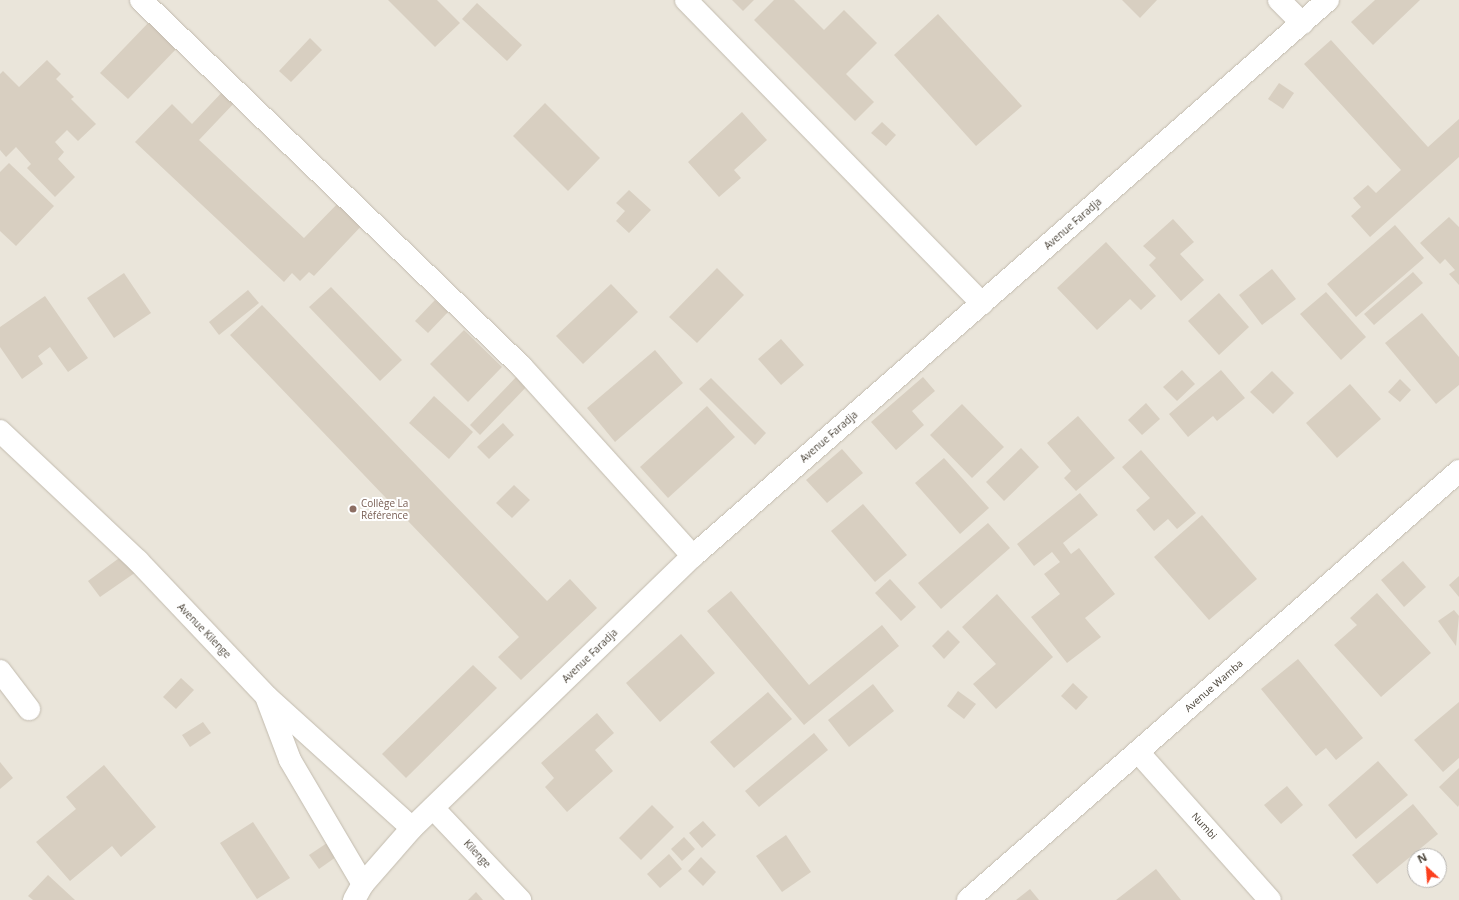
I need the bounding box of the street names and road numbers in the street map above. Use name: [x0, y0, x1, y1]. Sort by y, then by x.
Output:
street label: Avenue Faradja: [1042, 196, 1104, 252]
street label: Avenue Faradja: [798, 409, 860, 465]
street label: Avenue Kilenge: [175, 601, 233, 661]
street label: Avenue Faradja: [560, 627, 620, 685]
street label: Avenue Wamba: [1182, 657, 1246, 715]
street label: Numbi: [1189, 810, 1219, 842]
street label: Kilenge: [461, 837, 493, 871]

